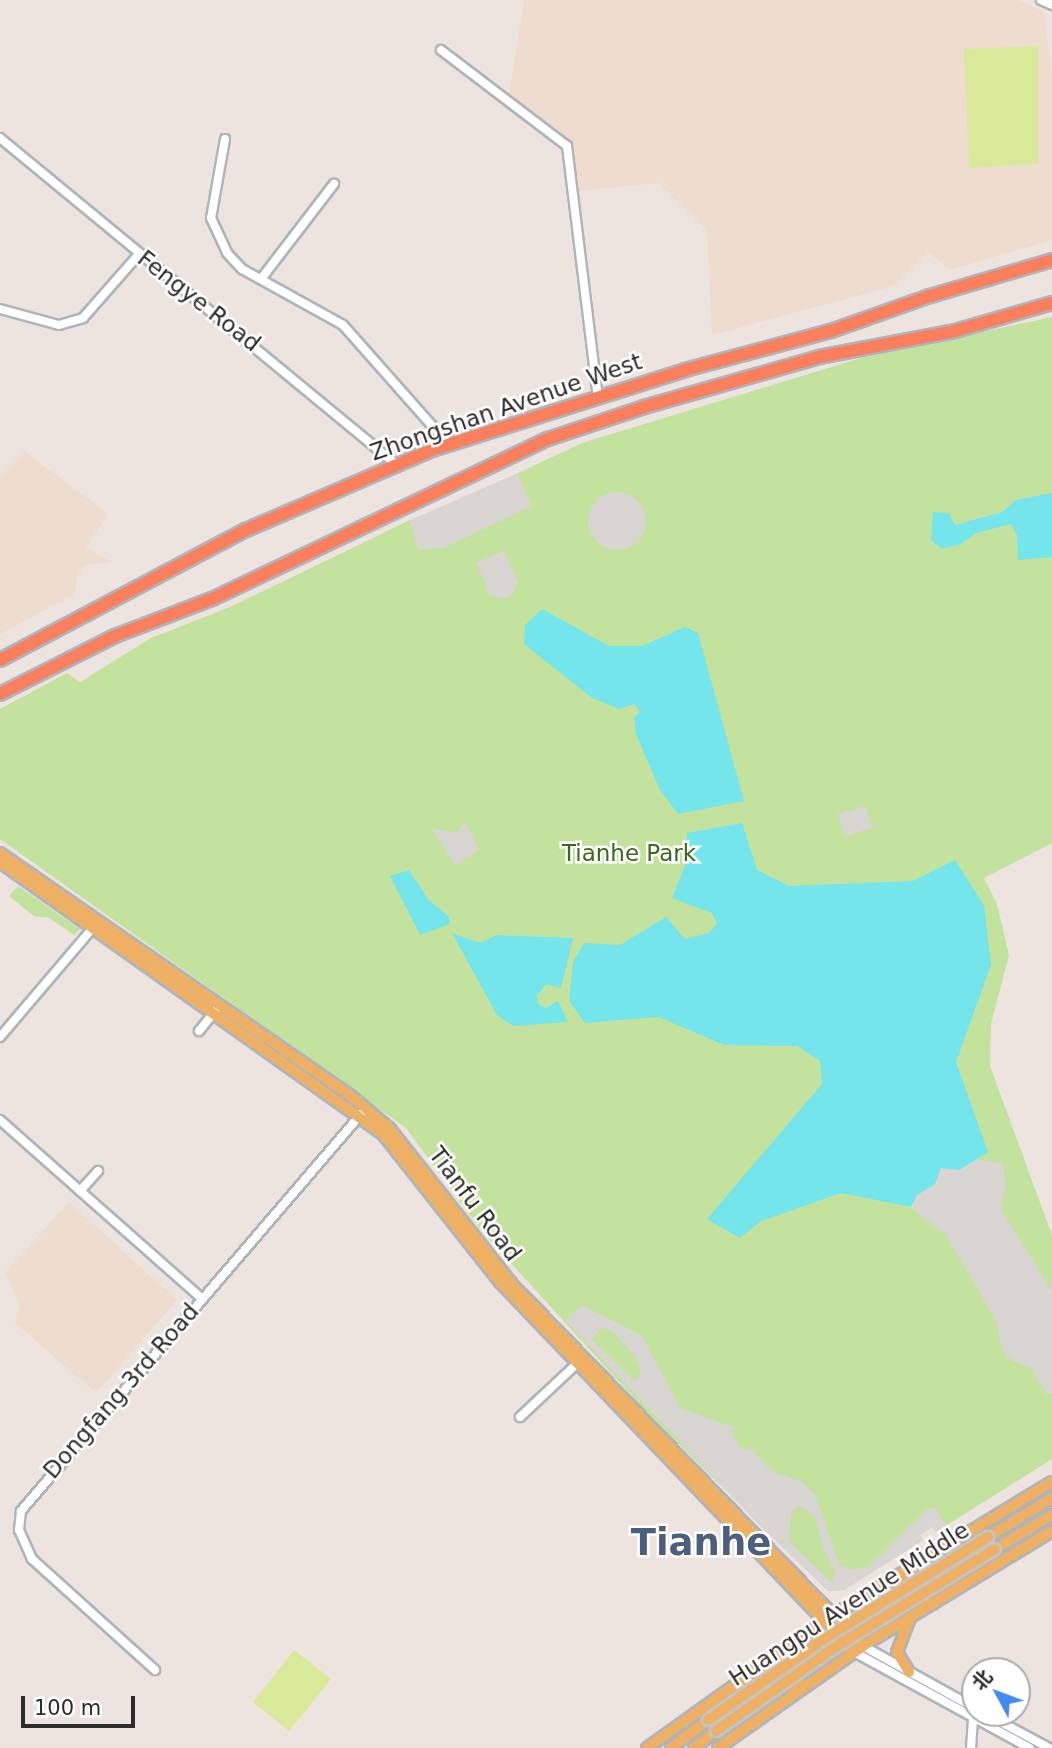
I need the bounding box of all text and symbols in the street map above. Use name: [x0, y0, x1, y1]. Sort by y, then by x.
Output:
street label: Fengye Road: [132, 245, 266, 357]
street label: Zhongshan Avenue West: [367, 347, 645, 467]
park label: Tianhe Park: [562, 839, 696, 867]
street label: Tianfu Road: [423, 1141, 527, 1267]
street label: Dongfang 3rd Road: [37, 1298, 205, 1484]
street label: Huangpu Avenue Middle: [724, 1516, 974, 1692]
district label: Tianhe: [631, 1521, 771, 1565]
north arrow: [961, 1657, 1031, 1727]
text: 北: [967, 1665, 996, 1694]
scale bar: [24, 1682, 138, 1726]
text: 100 m: [34, 1696, 101, 1720]

